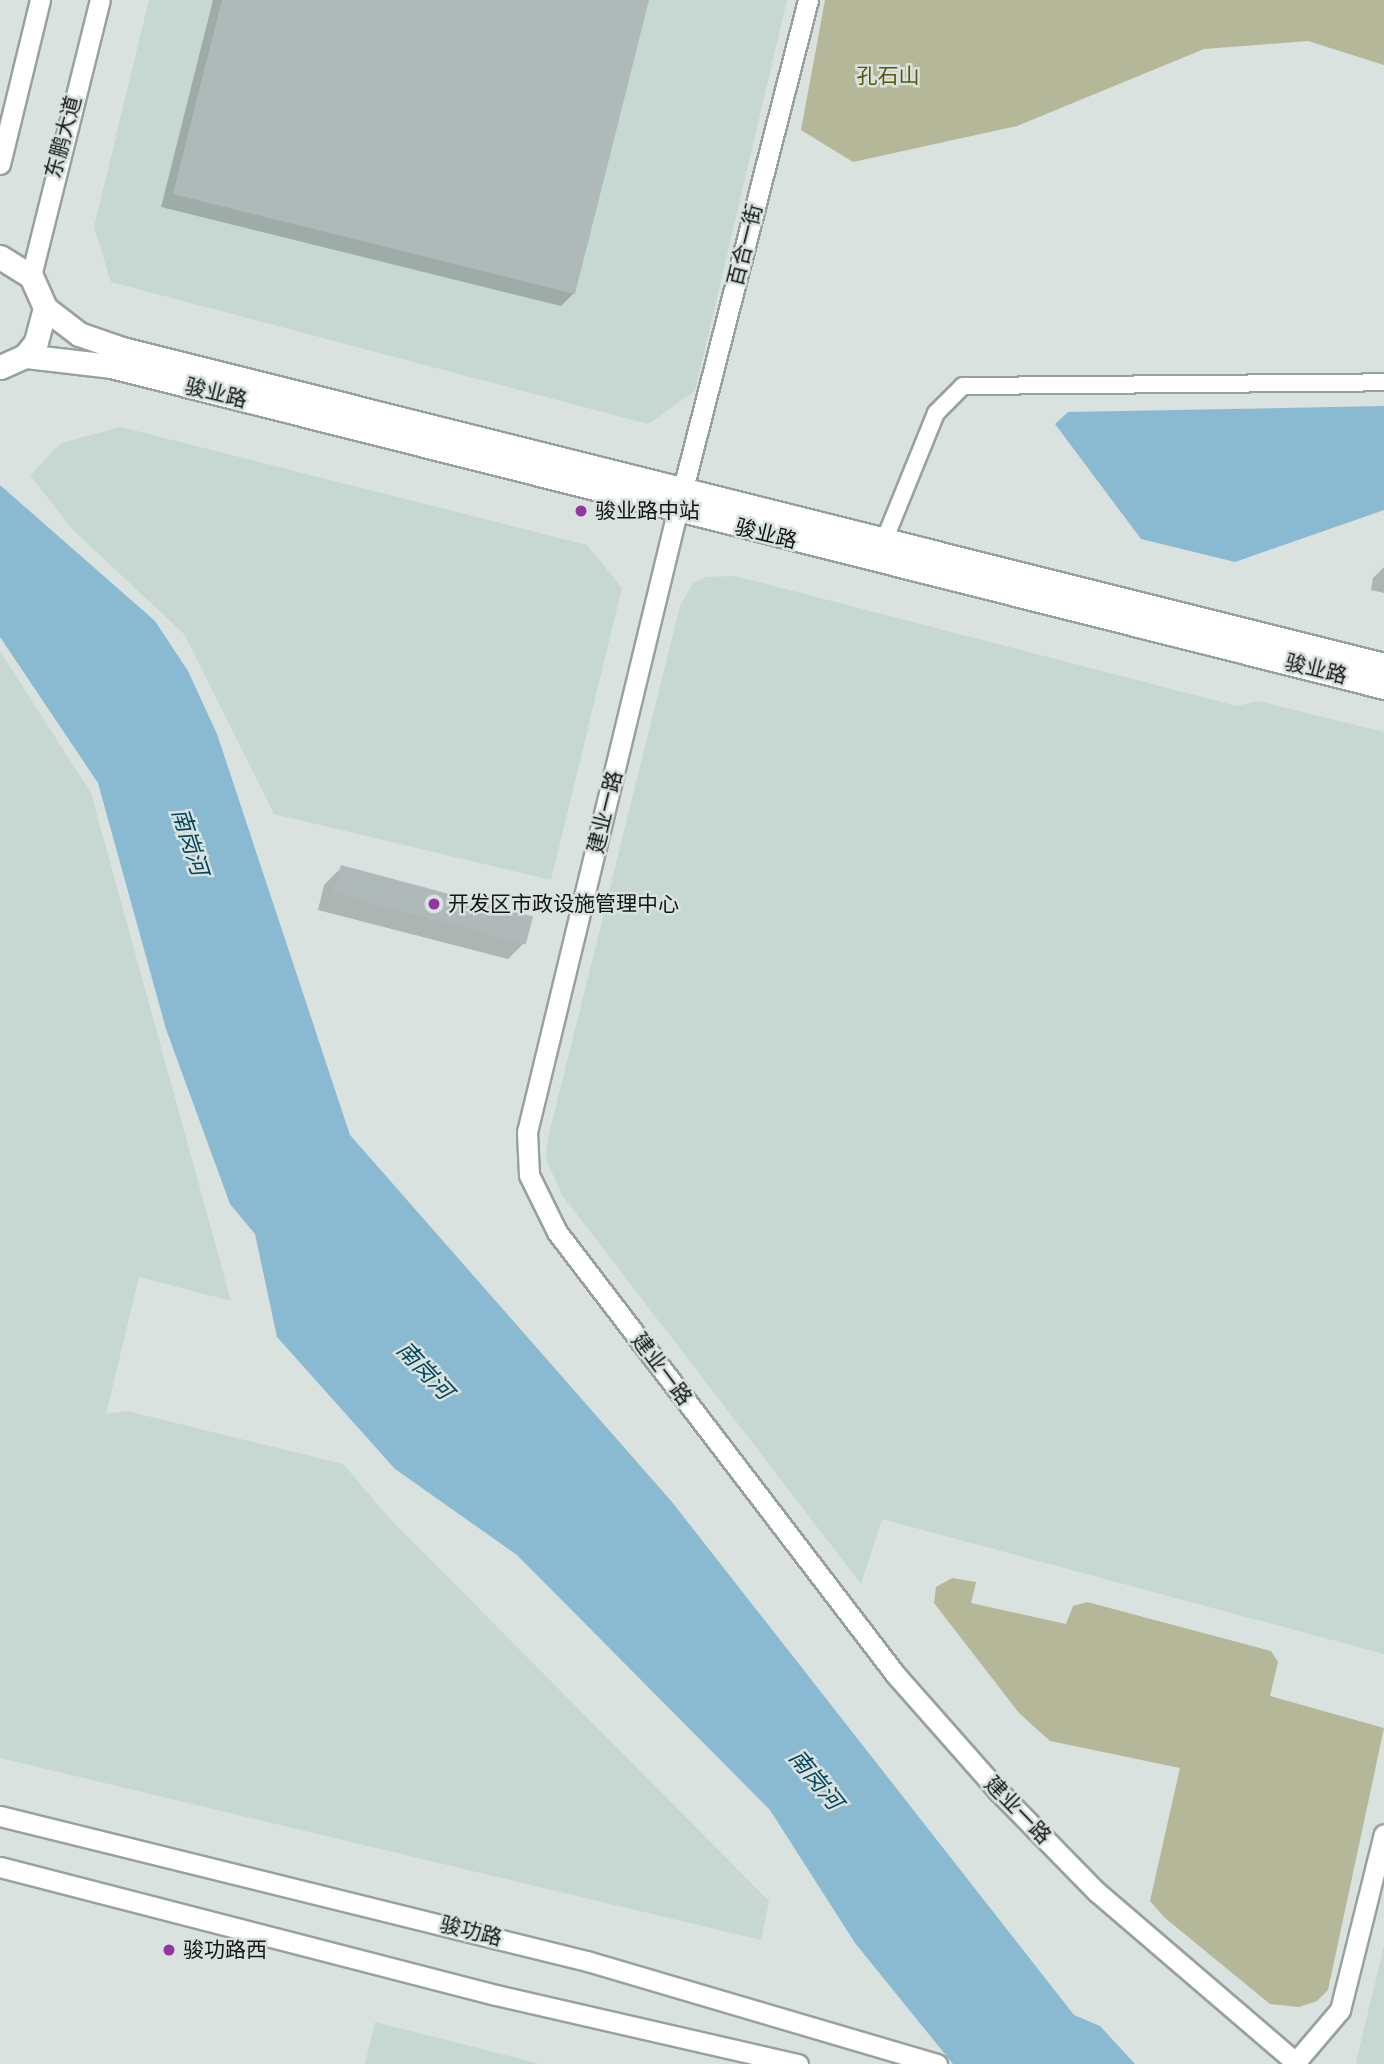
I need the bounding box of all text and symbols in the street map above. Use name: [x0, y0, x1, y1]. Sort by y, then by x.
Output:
park label: 孔石山: [857, 63, 919, 89]
street label: 东鹏大道: [40, 93, 86, 181]
street label: 百合一街: [723, 201, 767, 289]
street label: 骏业路: [182, 373, 250, 413]
place label: 骏业路中站: [595, 498, 700, 524]
marker: 骏业路中站: [573, 503, 589, 519]
street label: 骏业路: [732, 514, 800, 554]
street label: 骏业路: [1282, 649, 1350, 689]
street label: 建业一路: [583, 768, 627, 856]
water label: 南岗河: [165, 805, 213, 879]
place label: 开发区市政设施管理中心: [448, 891, 679, 917]
marker: 开发区市政设施管理中心: [426, 896, 442, 912]
street label: 建业一路: [627, 1328, 697, 1410]
water label: 南岗河: [390, 1336, 458, 1406]
water label: 南岗河: [783, 1745, 847, 1815]
street label: 建业一路: [980, 1771, 1056, 1849]
street label: 骏功路: [437, 1911, 505, 1951]
place label: 骏功路西: [183, 1937, 267, 1963]
marker: 骏功路西: [161, 1942, 177, 1958]

